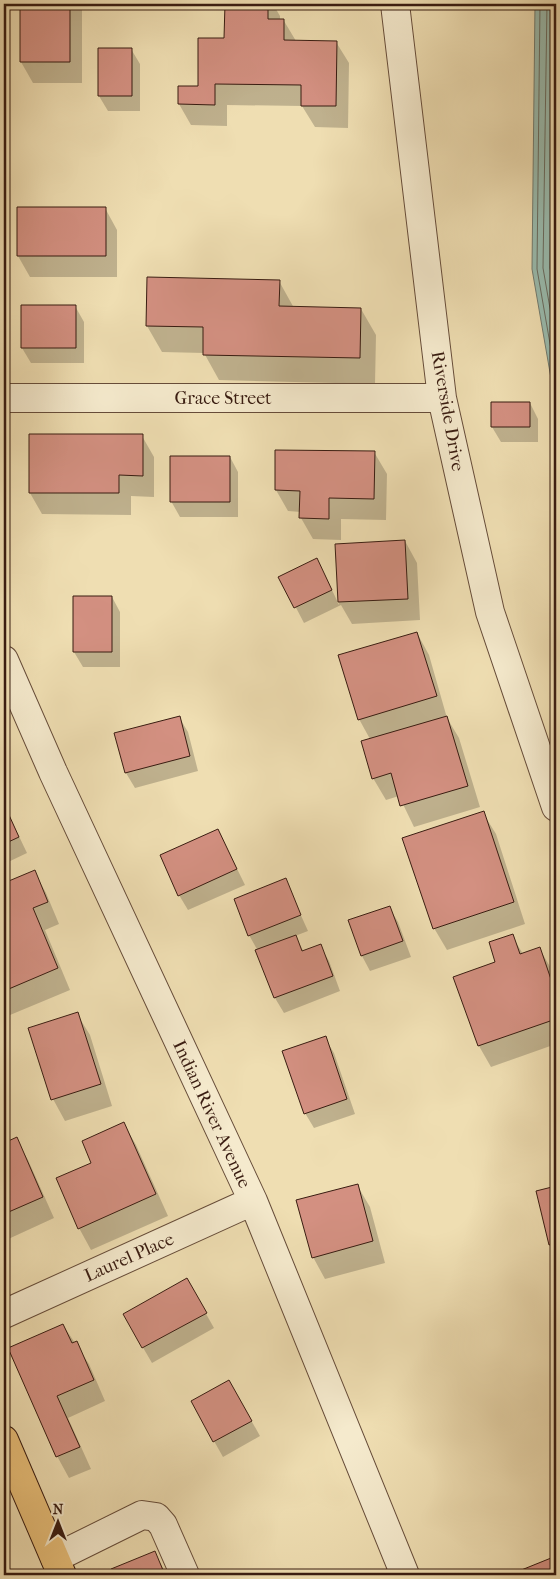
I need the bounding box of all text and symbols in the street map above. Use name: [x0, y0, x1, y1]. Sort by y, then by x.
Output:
street label: Riverside Drive: [427, 349, 468, 473]
street label: Grace Street: [175, 388, 272, 409]
street label: Indian River Avenue: [168, 1037, 255, 1191]
street label: Laurel Place: [81, 1228, 177, 1286]
north arrow: [32, 1496, 82, 1546]
text: N: [53, 1501, 64, 1518]

